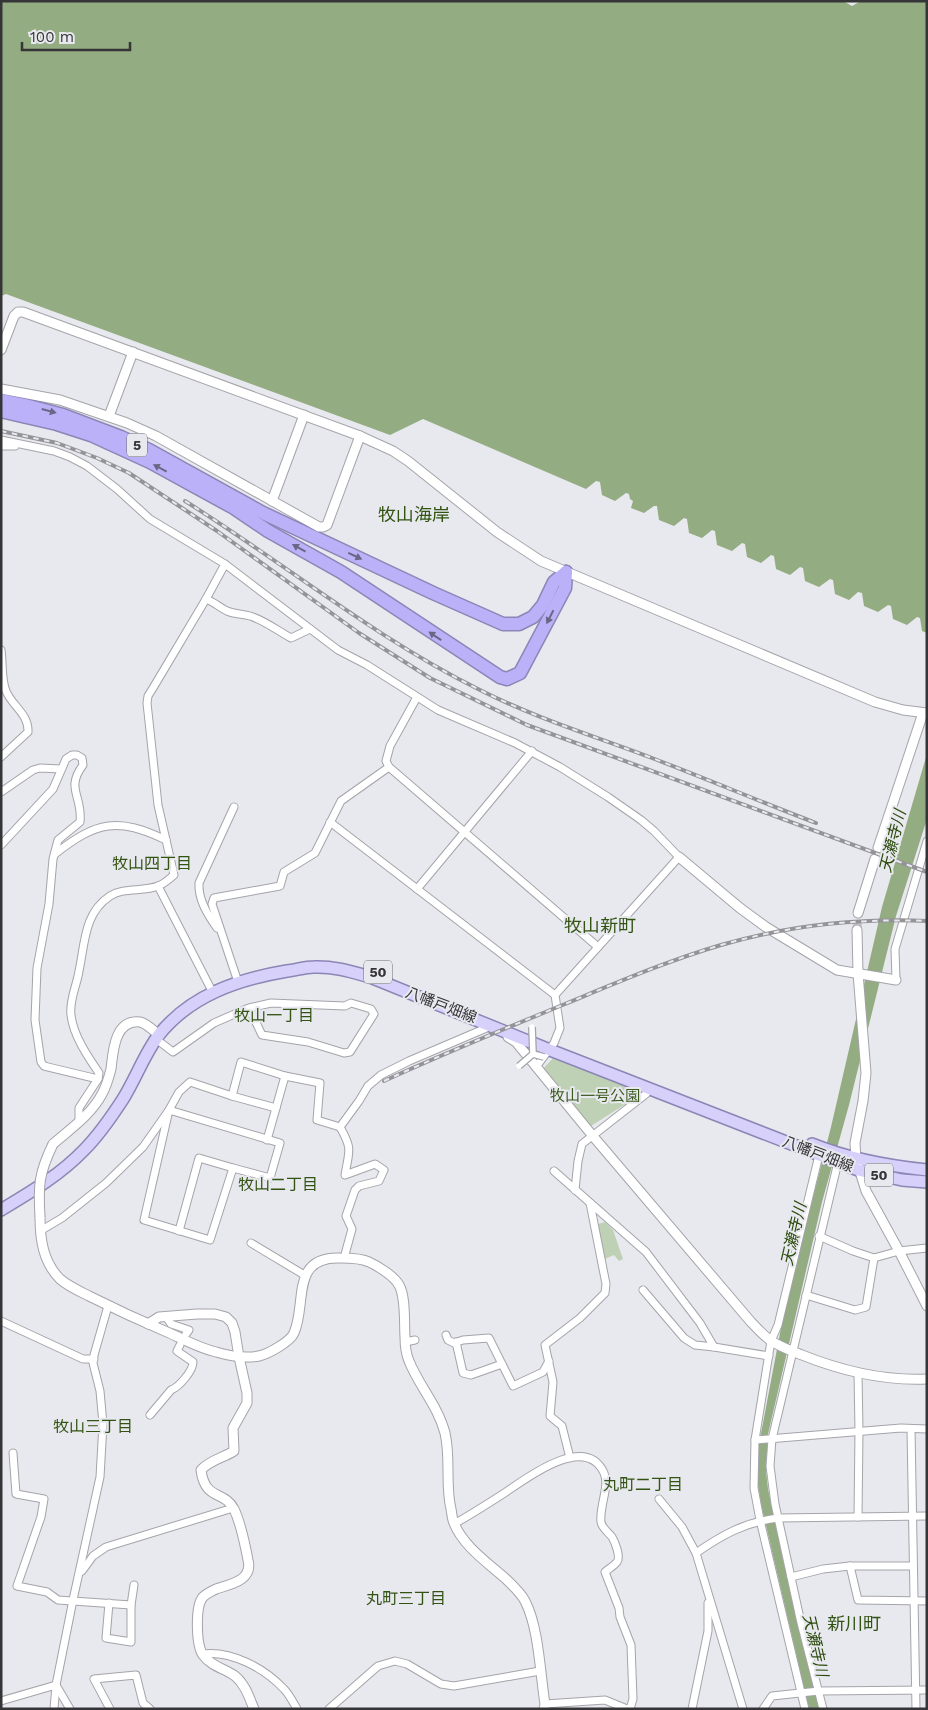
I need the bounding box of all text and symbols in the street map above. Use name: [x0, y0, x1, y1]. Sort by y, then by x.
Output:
scale bar: [22, 20, 130, 52]
text: 100 m: [30, 28, 74, 46]
one-way arrow: [41, 407, 56, 415]
road number: 5: [127, 434, 147, 456]
one-way arrow: [153, 464, 167, 472]
district label: 牧山海岸: [378, 504, 450, 525]
one-way arrow: [291, 544, 306, 552]
one-way arrow: [348, 552, 362, 560]
one-way arrow: [546, 610, 554, 624]
one-way arrow: [429, 631, 442, 641]
water label: 天瀬寺川: [876, 806, 910, 874]
district label: 牧山四丁目: [112, 854, 192, 873]
district label: 牧山新町: [564, 915, 636, 936]
road number: 50: [364, 960, 392, 984]
street label: 八幡戸畑線: [403, 983, 479, 1027]
district label: 牧山一丁目: [234, 1006, 314, 1025]
park label: 牧山一号公園: [550, 1087, 640, 1105]
street label: 八幡戸畑線: [780, 1132, 856, 1176]
road number: 50: [865, 1164, 893, 1186]
district label: 牧山二丁目: [238, 1175, 318, 1194]
water label: 天瀬寺川: [777, 1199, 810, 1267]
district label: 牧山三丁目: [53, 1417, 133, 1436]
district label: 丸町二丁目: [603, 1475, 683, 1494]
district label: 丸町三丁目: [366, 1589, 446, 1608]
water label: 天瀬寺川: [799, 1612, 832, 1680]
district label: 新川町: [827, 1613, 881, 1634]

